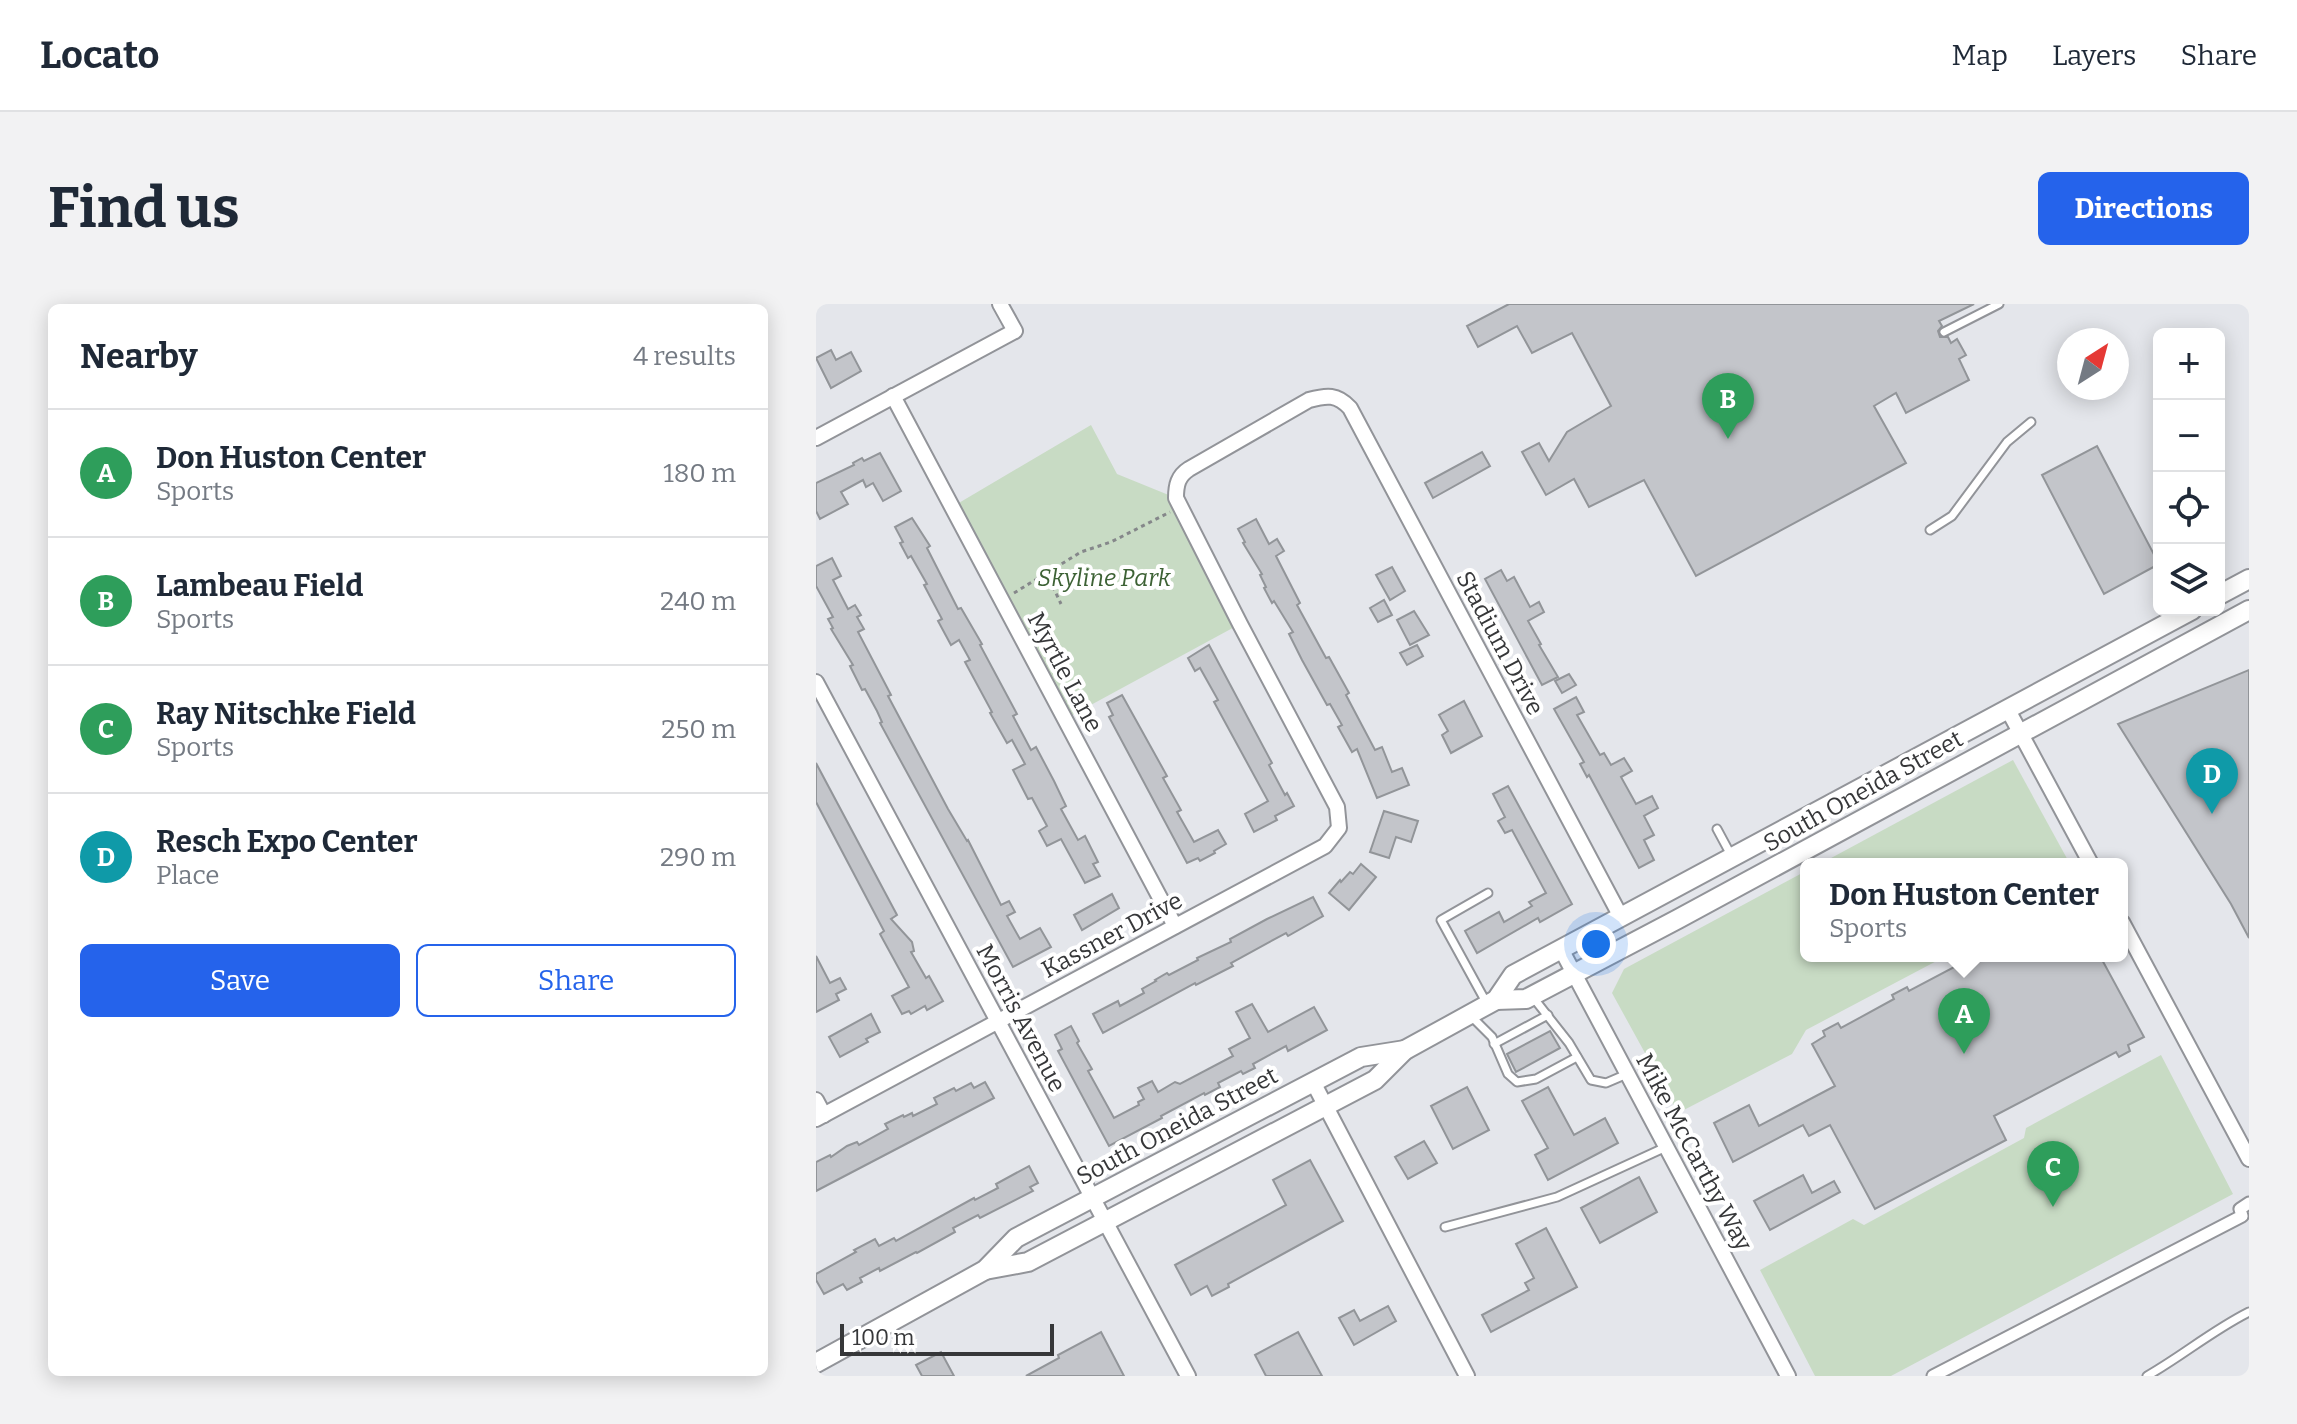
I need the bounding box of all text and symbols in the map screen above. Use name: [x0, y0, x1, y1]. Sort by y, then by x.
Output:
text: Locato: [40, 32, 159, 78]
text: Map: [1951, 39, 2008, 72]
text: Layers: [2052, 39, 2136, 72]
text: Share: [2180, 39, 2257, 72]
button: Directions: [2038, 172, 2249, 245]
text: Find us: [48, 175, 240, 242]
north arrow: [2057, 328, 2129, 400]
map controls: [2153, 328, 2225, 616]
button: +: [2153, 328, 2225, 400]
text: Nearby: [80, 336, 198, 377]
text: 4 results: [633, 341, 736, 372]
pin: B: [1702, 373, 1754, 439]
button: −: [2153, 400, 2225, 472]
text: Don Huston Center: [156, 440, 426, 476]
text: A: [97, 458, 115, 489]
text: 180 m: [663, 458, 736, 489]
button: locate: [2153, 472, 2225, 544]
text: Sports: [156, 476, 234, 507]
button: layers: [2153, 544, 2225, 616]
park label: Skyline Park: [1037, 564, 1172, 592]
street label: Stadium Drive: [1450, 566, 1550, 720]
text: Lambeau Field: [156, 568, 363, 604]
text: B: [98, 586, 114, 617]
text: 240 m: [660, 586, 736, 617]
text: Sports: [156, 604, 234, 635]
street label: Myrtle Lane: [1022, 607, 1108, 737]
text: Ray Nitschke Field: [156, 696, 416, 732]
text: C: [98, 714, 114, 745]
text: 250 m: [661, 714, 736, 745]
street label: South Oneida Street: [1758, 724, 1968, 857]
text: Sports: [156, 732, 234, 763]
pin: D: [2186, 748, 2238, 814]
text: Resch Expo Center: [156, 824, 418, 860]
text: D: [97, 842, 115, 873]
text: 290 m: [660, 842, 736, 873]
popup: [1800, 858, 2128, 962]
text: Place: [156, 860, 220, 891]
text: Don Huston Center: [1829, 877, 2099, 913]
street label: Kassner Drive: [1037, 886, 1187, 984]
text: Sports: [1829, 913, 1907, 944]
your location: [1576, 924, 1616, 964]
street label: Morris Avenue: [970, 939, 1072, 1097]
button: Save: [80, 944, 400, 1017]
button: Share: [416, 944, 736, 1017]
pin: A: [1938, 988, 1990, 1054]
street label: Mike McCarthy Way: [1630, 1049, 1758, 1256]
street label: South Oneida Street: [1072, 1061, 1283, 1191]
pin: C: [2027, 1141, 2079, 1207]
scale bar: [840, 1320, 1054, 1356]
text: 100 m: [852, 1324, 915, 1351]

